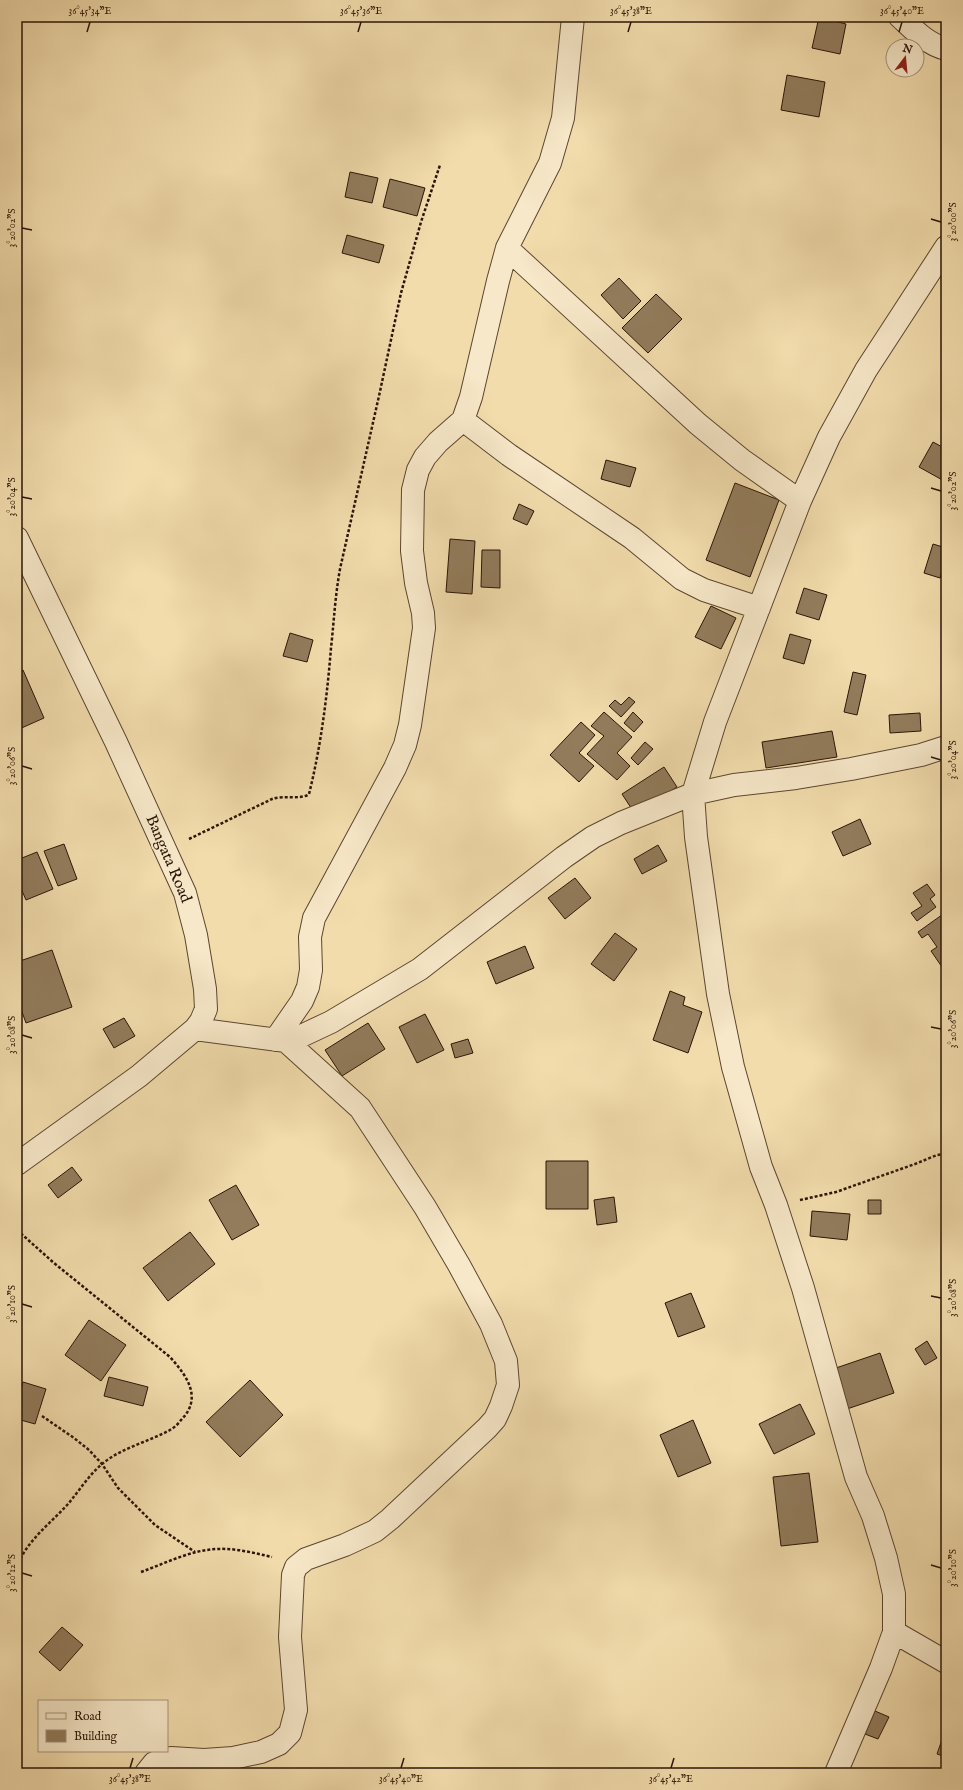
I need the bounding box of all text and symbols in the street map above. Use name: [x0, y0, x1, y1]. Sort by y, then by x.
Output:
text: 36°45'34"E: [69, 5, 112, 18]
text: 36°45'36"E: [340, 5, 382, 18]
text: 36°45'38"E: [610, 5, 652, 18]
text: 36°45'40"E: [880, 5, 924, 18]
north arrow: [885, 38, 925, 78]
text: N: [900, 41, 914, 58]
text: 3°20'00"S: [947, 202, 960, 242]
text: 3°20'02"S: [6, 209, 19, 247]
text: 3°20'02"S: [947, 472, 960, 510]
text: 3°20'04"S: [6, 477, 19, 517]
text: 3°20'04"S: [947, 740, 960, 780]
text: 3°20'06"S: [6, 747, 19, 785]
street label: Bangata Road: [140, 812, 196, 906]
text: 3°20'06"S: [947, 1010, 960, 1048]
text: 3°20'08"S: [6, 1016, 19, 1054]
text: 3°20'08"S: [947, 1279, 960, 1317]
text: 3°20'10"S: [6, 1285, 19, 1323]
text: 3°20'10"S: [947, 1549, 960, 1587]
text: 3°20'12"S: [6, 1554, 19, 1592]
legend: [38, 1700, 168, 1752]
text: Road: [74, 1709, 102, 1724]
text: Building: [74, 1729, 118, 1744]
text: 36°45'38"E: [109, 1773, 151, 1786]
text: 36°45'40"E: [379, 1773, 423, 1786]
text: 36°45'42"E: [649, 1773, 693, 1786]

